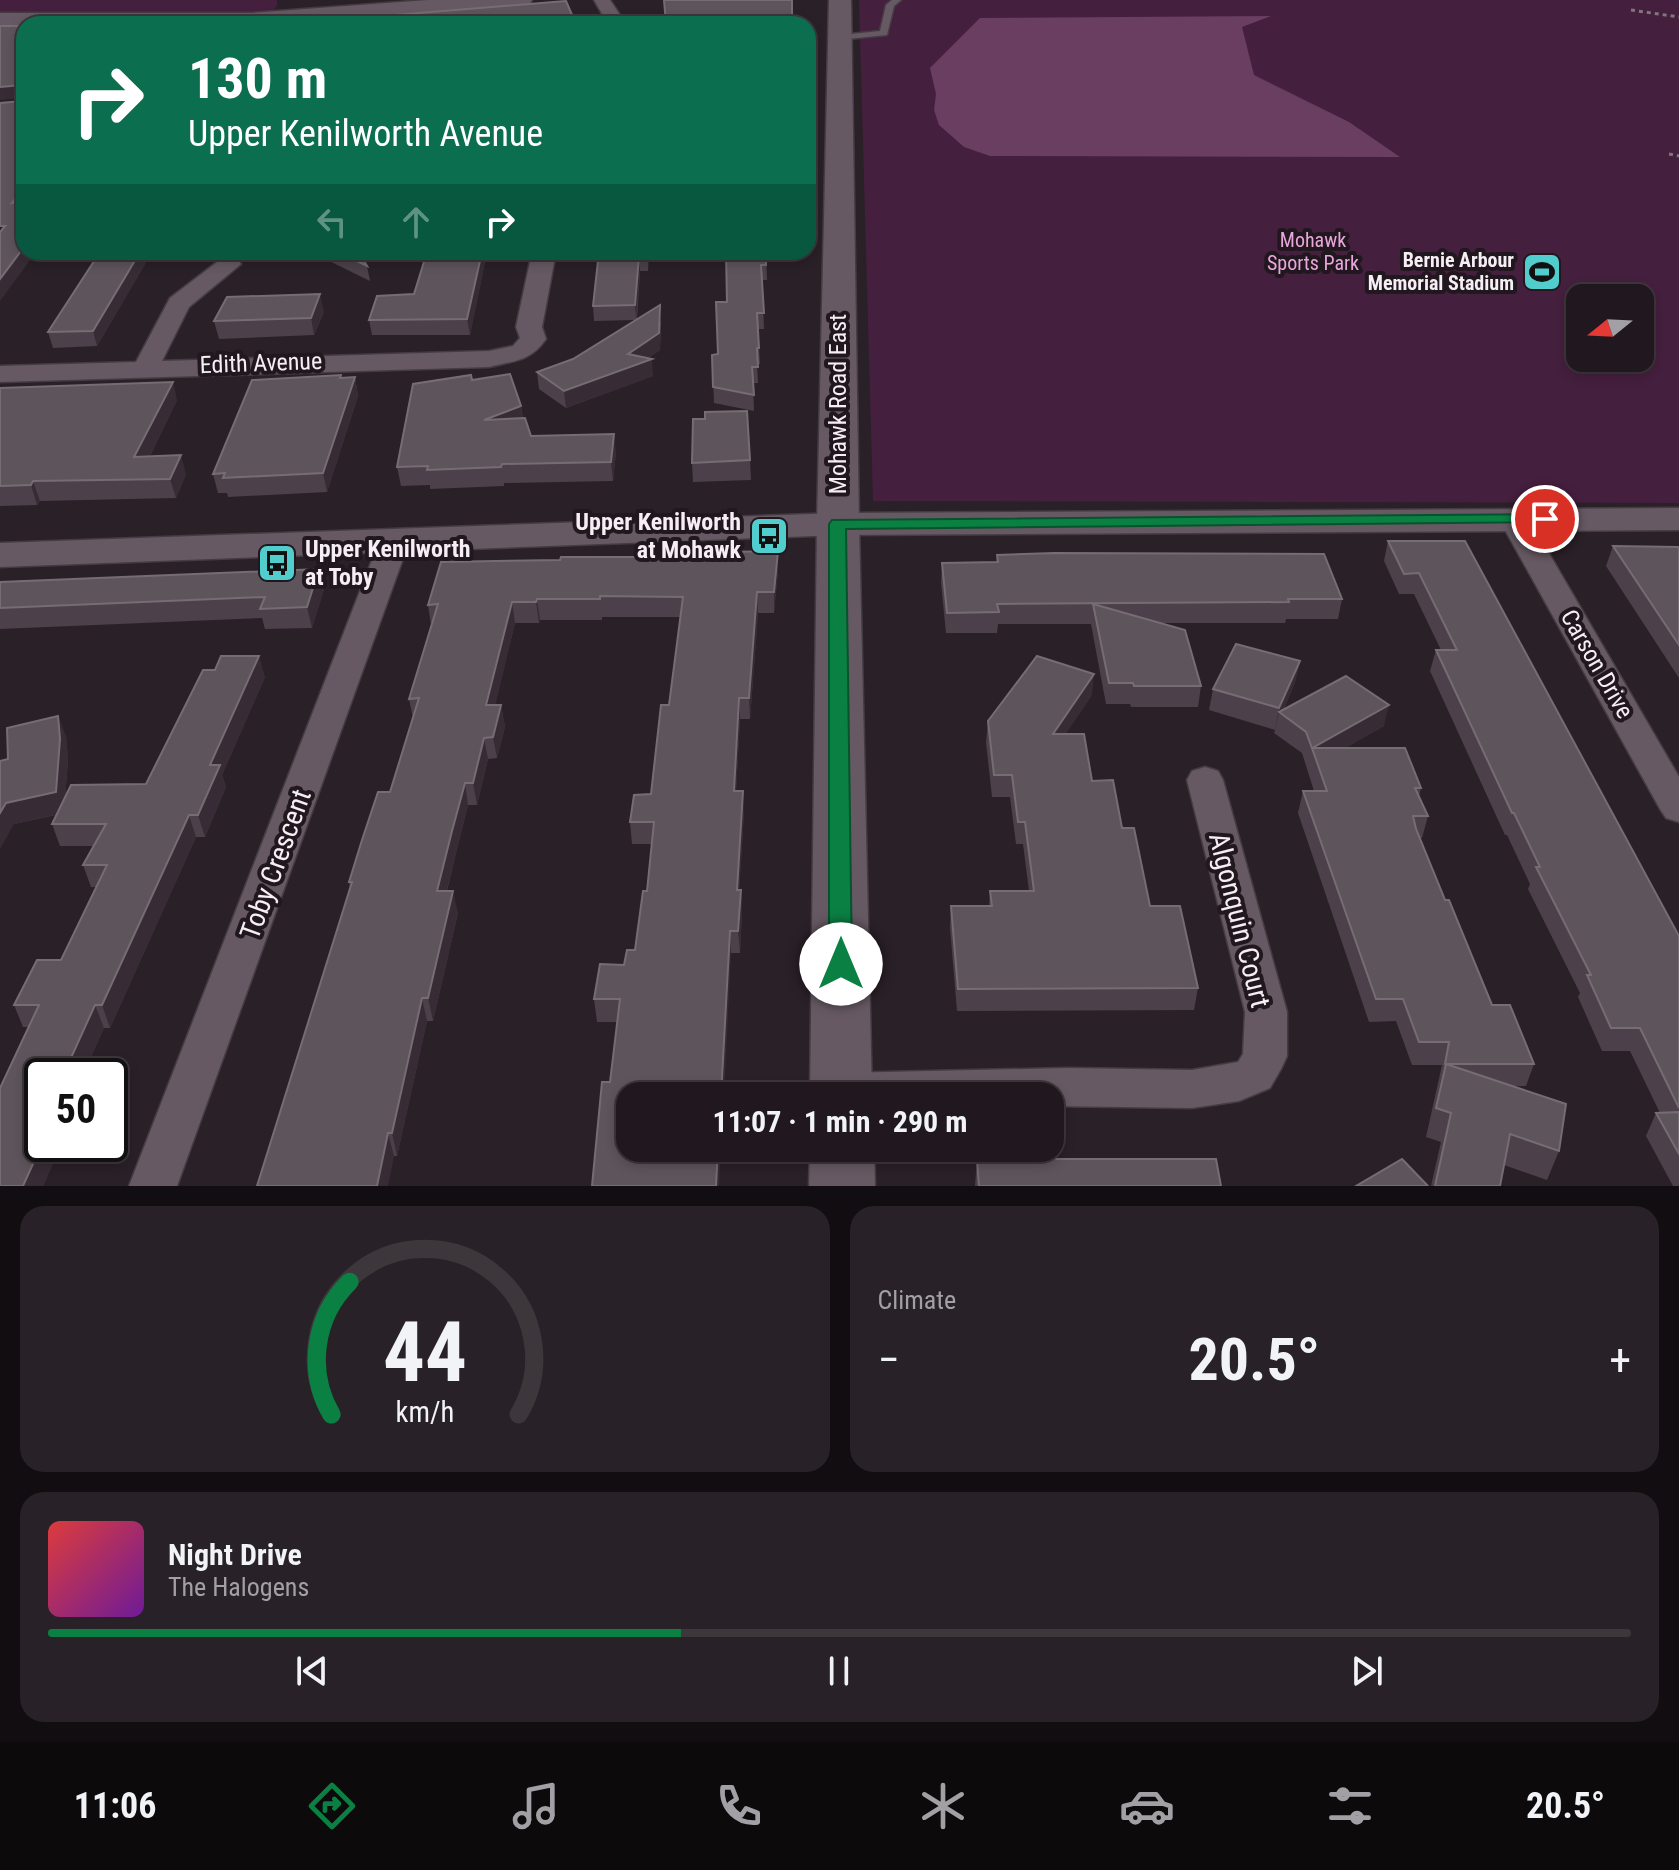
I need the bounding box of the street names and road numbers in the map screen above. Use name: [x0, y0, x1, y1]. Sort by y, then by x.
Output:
street label: Mohawk Road East: [824, 314, 852, 494]
street label: Edith Avenue: [199, 347, 323, 379]
street label: Carson Drive: [1555, 605, 1639, 723]
street label: Toby Crescent: [233, 785, 318, 944]
street label: Algonquin Court: [1202, 829, 1277, 1011]

